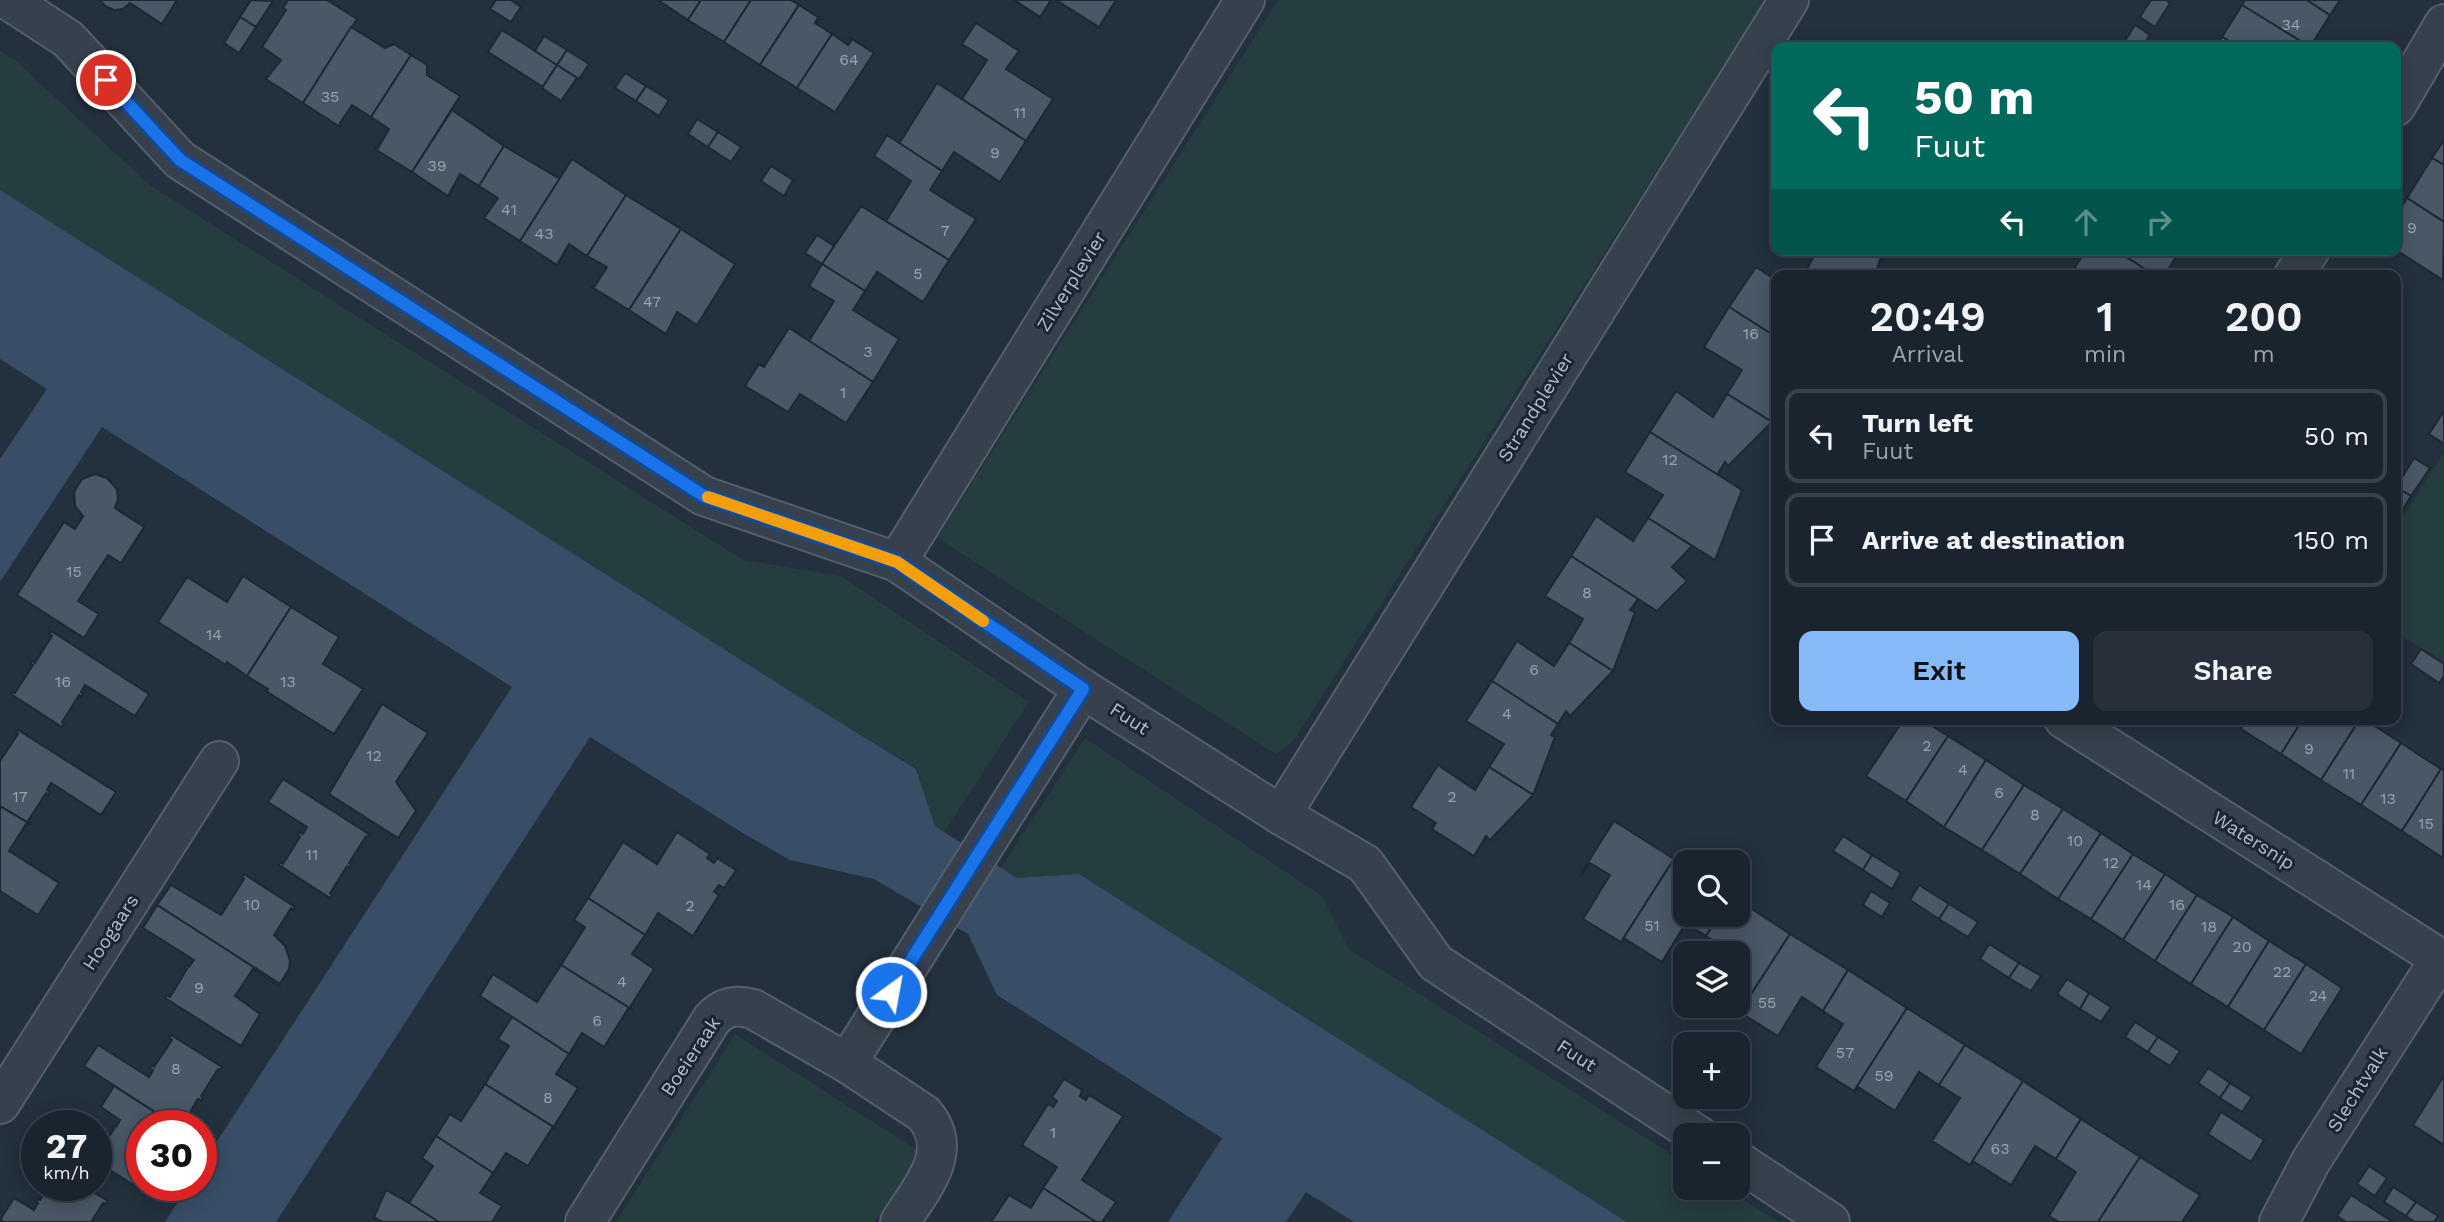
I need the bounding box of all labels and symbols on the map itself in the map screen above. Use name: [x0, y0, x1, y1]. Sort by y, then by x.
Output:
house number: 34: [2281, 15, 2301, 34]
pin: [76, 50, 136, 110]
house number: 64: [839, 50, 859, 69]
house number: 35: [321, 87, 339, 106]
house number: 11: [1014, 103, 1026, 122]
house number: 9: [990, 143, 1000, 162]
house number: 39: [427, 156, 447, 175]
house number: 41: [501, 200, 517, 219]
house number: 9: [2407, 218, 2417, 237]
house number: 7: [941, 221, 950, 240]
house number: 43: [534, 224, 554, 243]
street label: Zilverplevier: [1032, 227, 1111, 335]
house number: 5: [913, 264, 923, 283]
house number: 47: [643, 292, 661, 311]
house number: 16: [1743, 324, 1759, 343]
house number: 3: [863, 342, 873, 361]
street label: Strandplevier: [1493, 348, 1578, 466]
house number: 1: [840, 383, 846, 402]
house number: 12: [1662, 450, 1678, 469]
house number: 15: [66, 562, 82, 581]
house number: 8: [1582, 583, 1592, 602]
house number: 14: [206, 625, 222, 644]
house number: 6: [1529, 660, 1539, 679]
house number: 16: [55, 672, 71, 691]
house number: 13: [280, 672, 296, 691]
street label: Fuut: [1106, 697, 1154, 740]
house number: 4: [1502, 704, 1512, 723]
house number: 2: [1922, 736, 1932, 755]
house number: 9: [2304, 739, 2314, 758]
house number: 12: [366, 746, 382, 765]
house number: 4: [1958, 760, 1968, 779]
house number: 11: [2343, 764, 2355, 783]
house number: 6: [1994, 783, 2004, 802]
house number: 17: [12, 787, 28, 806]
house number: 2: [1447, 787, 1457, 806]
house number: 13: [2380, 789, 2396, 808]
house number: 8: [2030, 805, 2040, 824]
street label: Watersnip: [2208, 806, 2299, 875]
house number: 15: [2418, 814, 2434, 833]
house number: 10: [2067, 831, 2083, 850]
house number: 11: [306, 845, 318, 864]
house number: 12: [2103, 853, 2119, 872]
house number: 14: [2136, 875, 2152, 894]
street label: Hoogaars: [77, 890, 143, 974]
house number: 10: [244, 895, 260, 914]
house number: 16: [2169, 895, 2185, 914]
house number: 2: [685, 896, 695, 915]
house number: 51: [1644, 916, 1660, 935]
house number: 18: [2201, 917, 2217, 936]
house number: 20: [2232, 937, 2252, 956]
position arrow: [854, 955, 928, 1029]
house number: 22: [2273, 962, 2291, 981]
house number: 4: [617, 972, 627, 991]
house number: 9: [194, 978, 204, 997]
house number: 24: [2309, 986, 2328, 1005]
house number: 55: [1758, 993, 1776, 1012]
house number: 6: [592, 1011, 602, 1030]
street label: Boeieraak: [656, 1012, 725, 1100]
street label: Fuut: [1553, 1034, 1601, 1077]
street label: Slechtvalk: [2322, 1042, 2393, 1136]
house number: 57: [1836, 1043, 1854, 1062]
house number: 8: [171, 1059, 181, 1078]
house number: 59: [1874, 1066, 1894, 1085]
house number: 8: [543, 1088, 553, 1107]
speed limit sign: 30: [126, 1110, 217, 1201]
house number: 1: [1050, 1123, 1056, 1142]
house number: 63: [1990, 1139, 2010, 1158]

